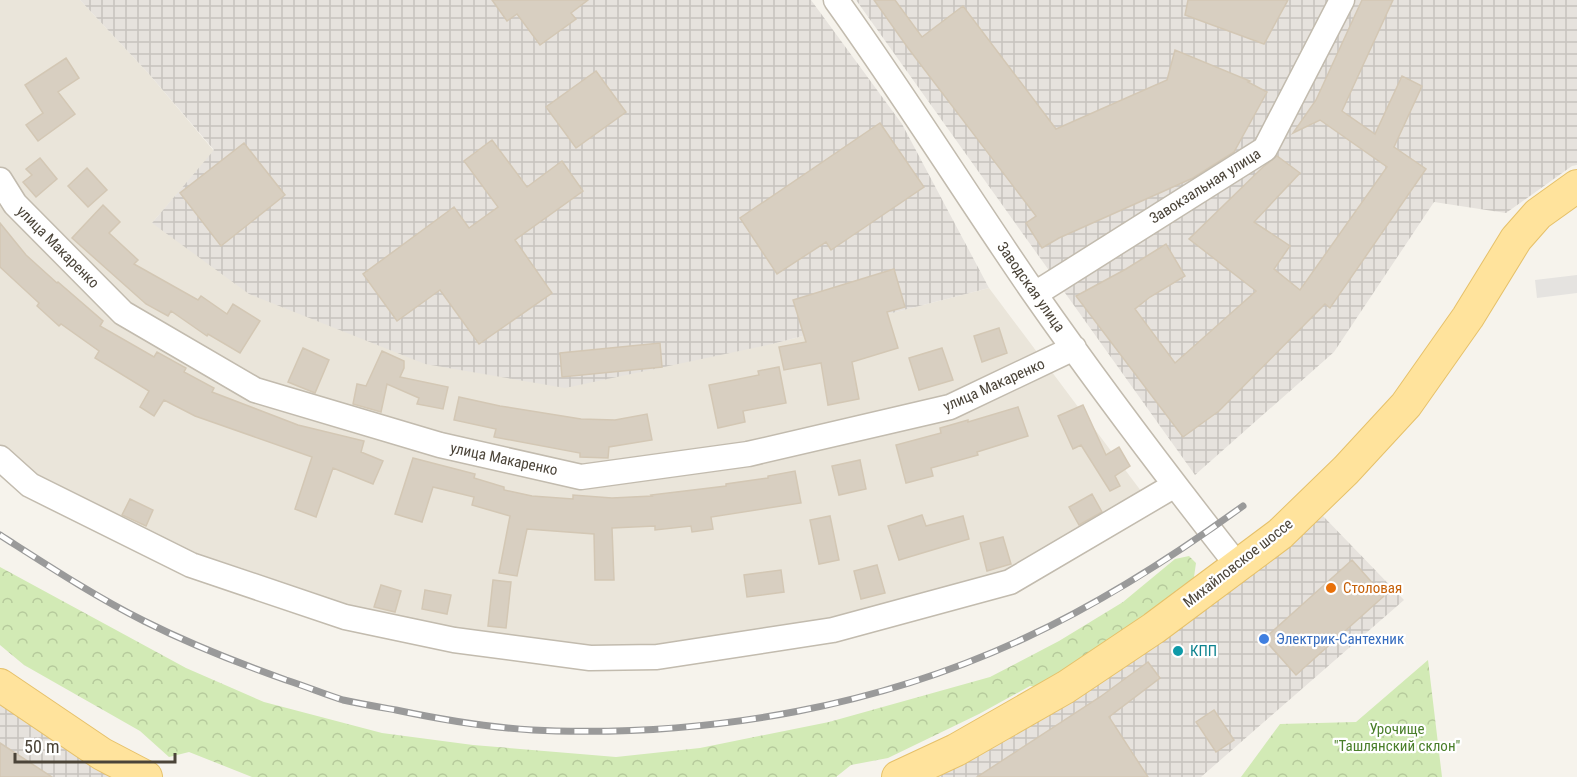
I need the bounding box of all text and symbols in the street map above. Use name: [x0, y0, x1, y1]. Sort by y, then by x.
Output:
street label: Завокзальная улица: [1146, 145, 1264, 227]
street label: улица Макаренко: [13, 202, 103, 292]
street label: Заводская улица: [993, 238, 1069, 336]
street label: улица Макаренко: [940, 355, 1048, 415]
street label: улица Макаренко: [449, 439, 559, 479]
street label: Михайловское шоссе: [1180, 515, 1296, 611]
place label: Столовая: [1343, 579, 1402, 597]
marker: Столовая: [1324, 581, 1338, 595]
place label: Электрик-Сантехник: [1276, 630, 1404, 648]
marker: Электрик-Сантехник: [1257, 632, 1271, 646]
place label: КПП: [1190, 642, 1217, 660]
marker: КПП: [1171, 644, 1185, 658]
park label: Урочище "Ташлянский склон": [1334, 720, 1461, 755]
scale bar: [15, 726, 176, 764]
text: 50 m: [24, 736, 59, 757]

